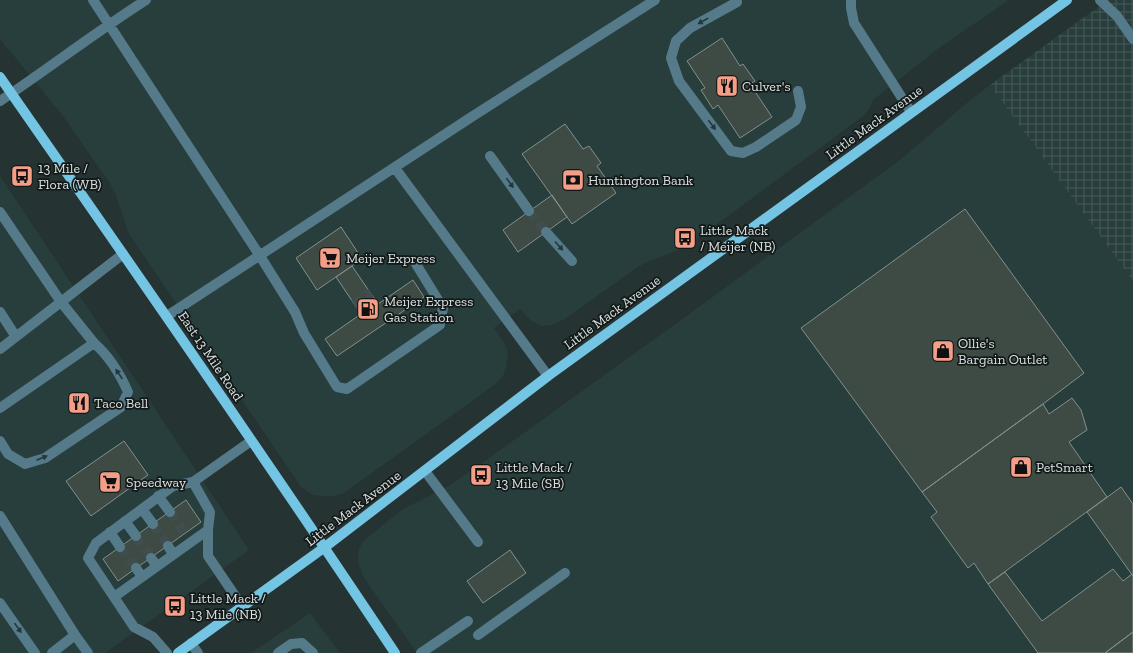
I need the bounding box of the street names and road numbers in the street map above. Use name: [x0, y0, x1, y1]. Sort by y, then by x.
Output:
street label: Little Mack Avenue: [823, 81, 926, 163]
street label: Little Mack Avenue: [561, 271, 664, 353]
street label: East 13 Mile Road: [174, 308, 247, 405]
street label: Little Mack Avenue: [302, 467, 405, 550]

